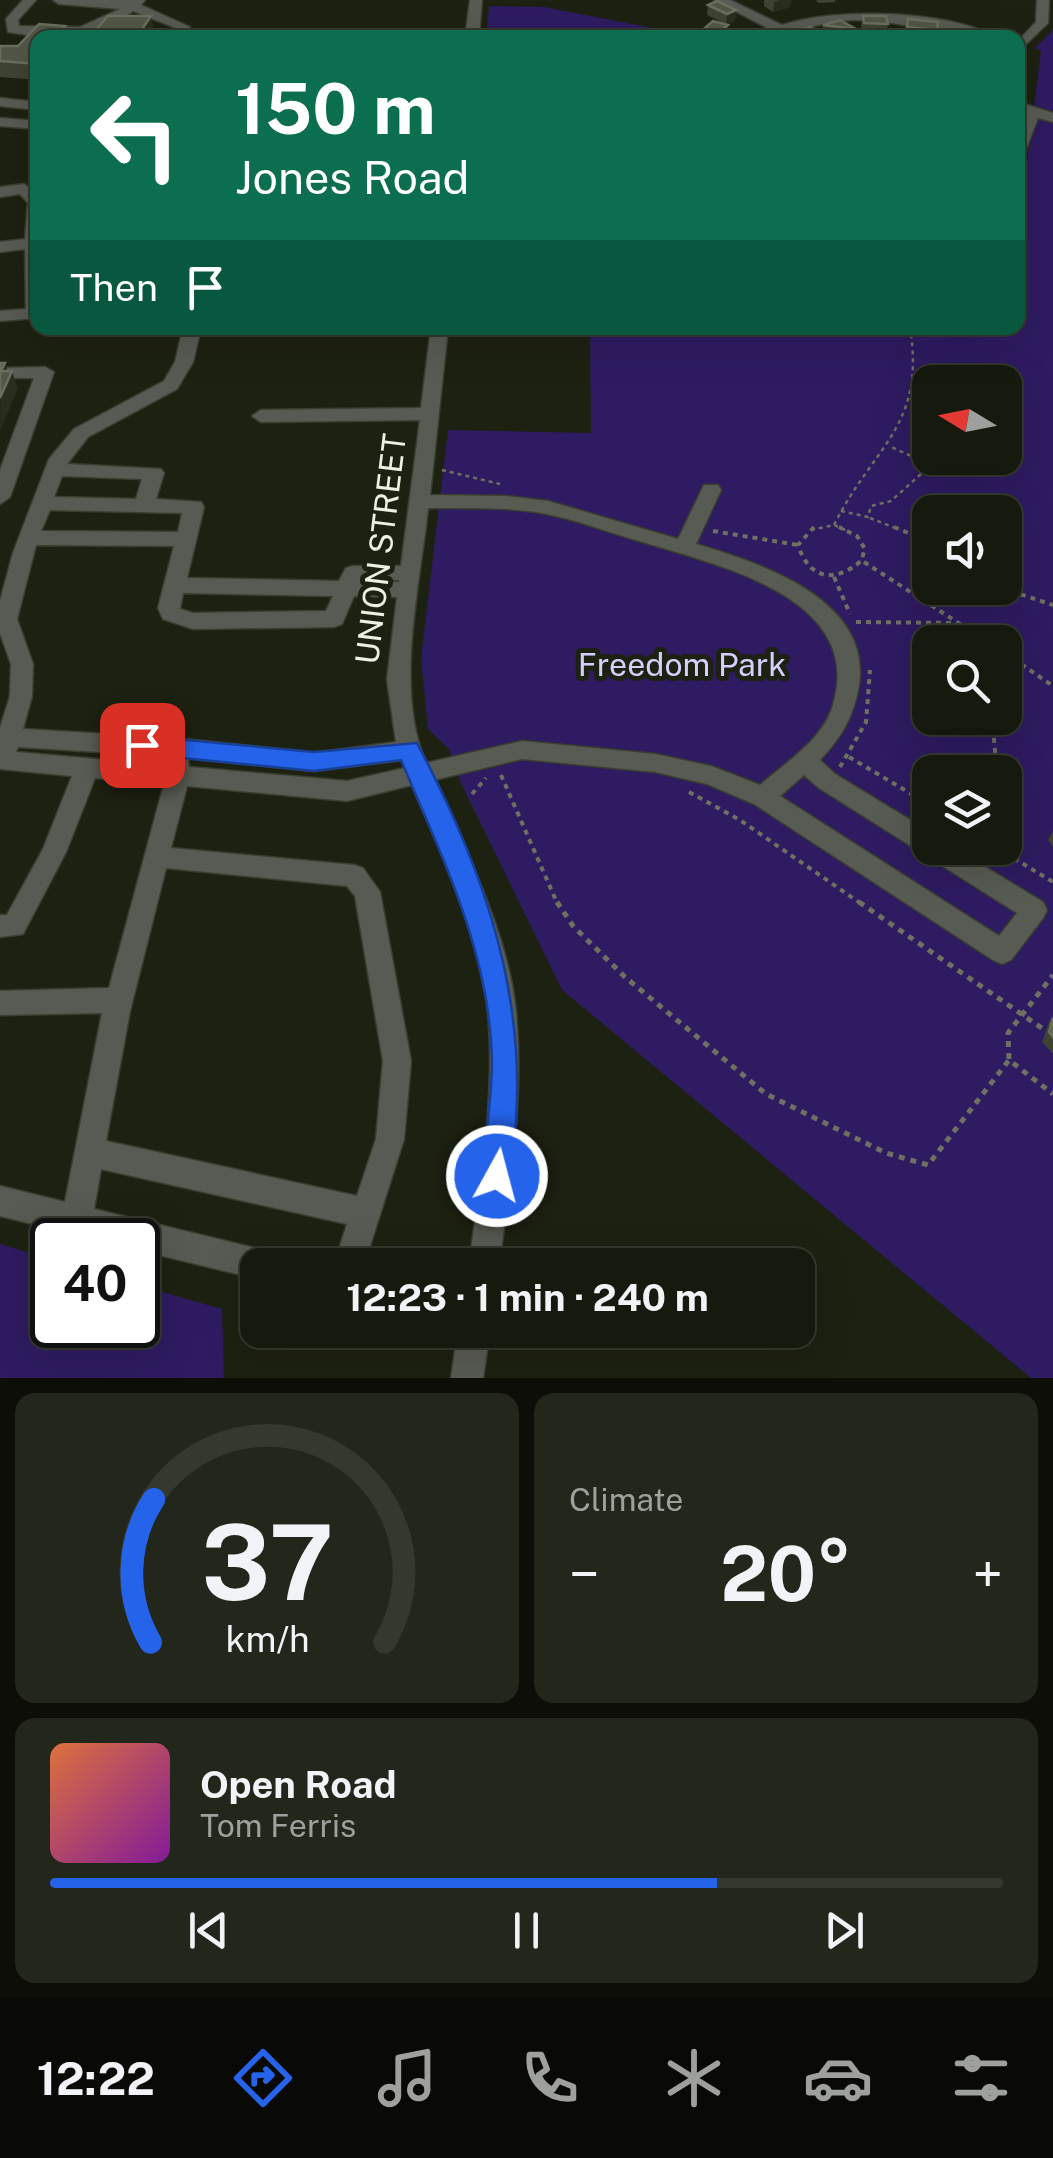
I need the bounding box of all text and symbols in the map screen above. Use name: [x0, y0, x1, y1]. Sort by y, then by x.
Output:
text: 150 m: [235, 67, 436, 150]
icon: left: [70, 70, 200, 200]
text: Jones Road: [235, 151, 469, 204]
icon: arrive: [178, 260, 233, 315]
text: Then: [70, 265, 158, 310]
north arrow: [912, 365, 1022, 475]
map controls: [912, 365, 1022, 865]
street label: UNION STREET: [348, 432, 413, 666]
button: sound: [912, 495, 1022, 605]
button: search: [912, 625, 1022, 735]
park label: Freedom Park: [578, 646, 786, 683]
pin: [100, 703, 185, 788]
icon: arrive: [115, 718, 170, 773]
button: layers: [912, 755, 1022, 865]
position arrow: [445, 1124, 549, 1228]
speed limit sign: 40: [30, 1218, 160, 1348]
text: 12:23 · 1 min · 240 m: [346, 1275, 709, 1320]
text: Climate: [569, 1481, 683, 1518]
text: 37: [201, 1501, 333, 1623]
text: 20°: [720, 1530, 852, 1618]
text: −: [569, 1542, 600, 1606]
text: +: [972, 1542, 1003, 1606]
text: km/h: [225, 1618, 309, 1660]
text: Open Road: [200, 1762, 397, 1807]
text: Tom Ferris: [200, 1807, 356, 1844]
icon: previous: [181, 1903, 236, 1958]
icon: pause: [499, 1903, 554, 1958]
icon: next: [817, 1903, 872, 1958]
icon: directions: [228, 2043, 298, 2113]
icon: music: [372, 2043, 442, 2113]
icon: phone: [515, 2043, 585, 2113]
icon: climate: [659, 2043, 729, 2113]
icon: car: [803, 2043, 873, 2113]
icon: filters: [946, 2043, 1016, 2113]
text: 12:22: [37, 2052, 155, 2105]

